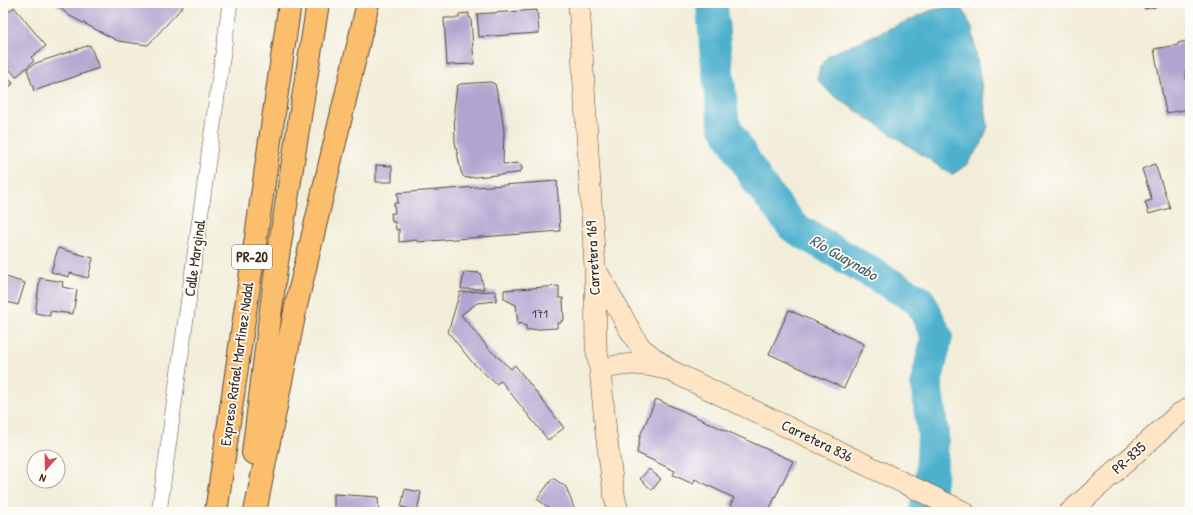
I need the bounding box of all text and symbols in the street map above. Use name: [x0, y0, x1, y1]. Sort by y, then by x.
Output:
street label: Calle Marginal: [179, 218, 210, 298]
street label: Carretera 169: [580, 220, 605, 296]
water label: Río Guaynabo: [806, 229, 883, 286]
road number: PR-20: [232, 245, 272, 269]
street label: Expreso Rafael Martínez Nadal: [215, 281, 258, 447]
house number: 171: [532, 304, 548, 322]
street label: Carretera 836: [778, 414, 856, 467]
street label: PR-835: [1107, 436, 1151, 479]
north arrow: [26, 449, 66, 489]
text: N: [37, 471, 48, 486]

